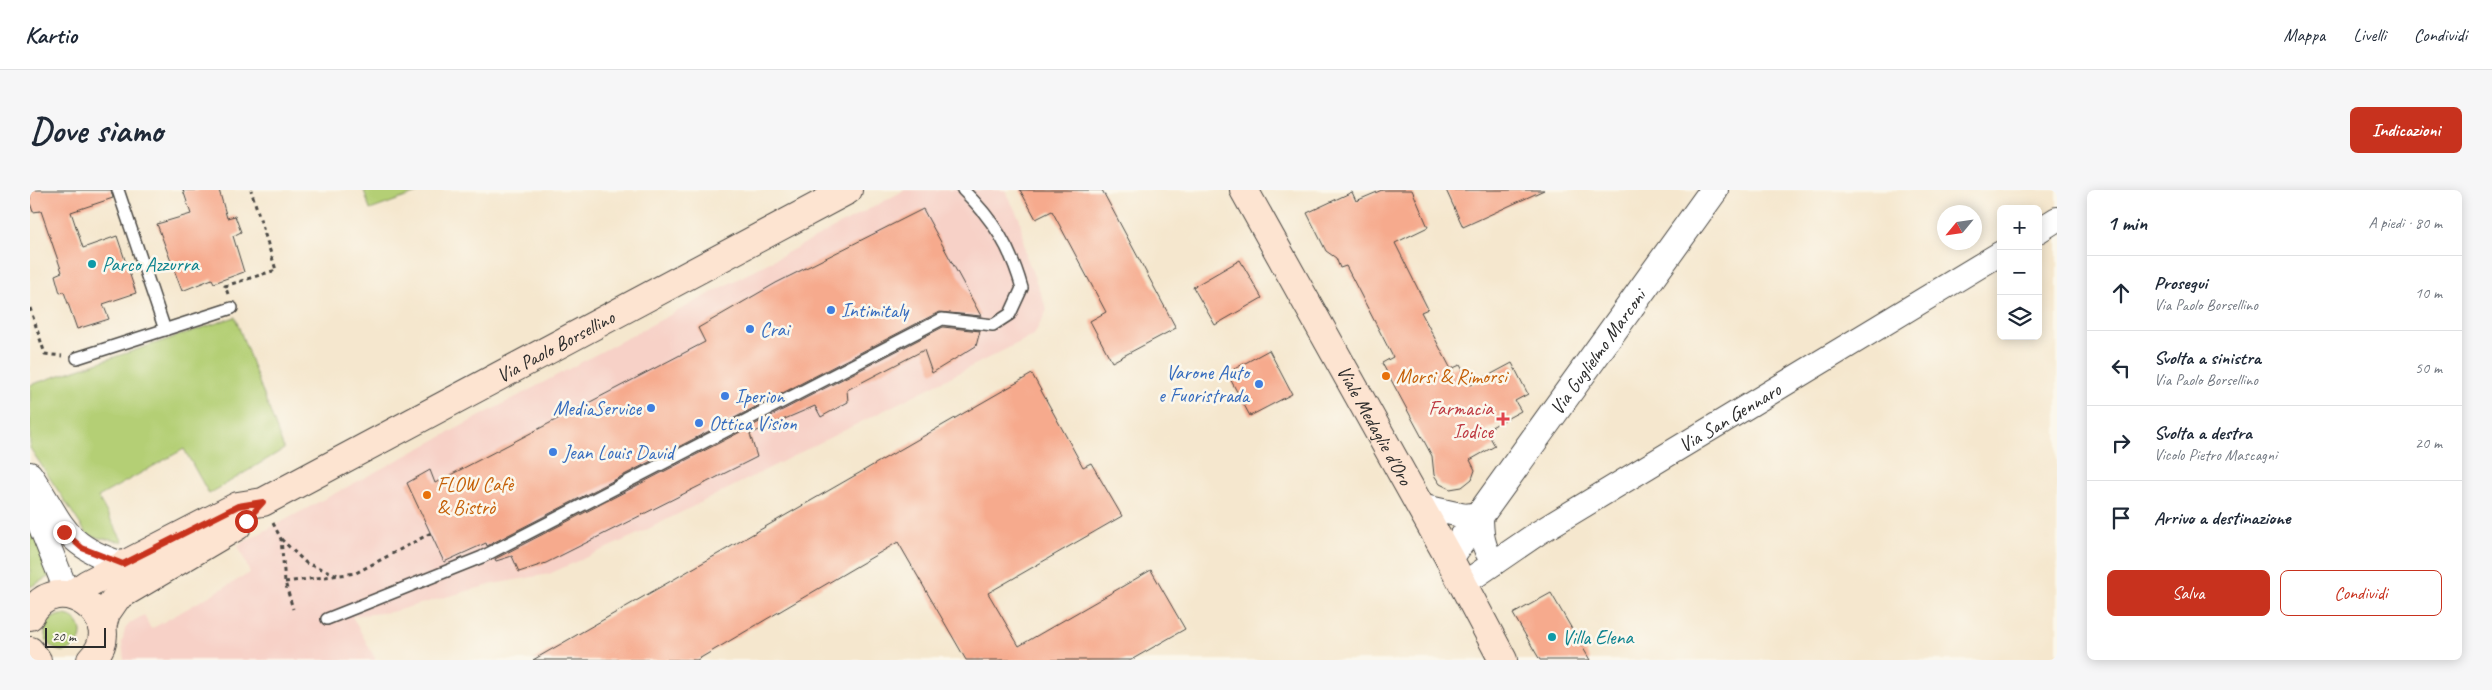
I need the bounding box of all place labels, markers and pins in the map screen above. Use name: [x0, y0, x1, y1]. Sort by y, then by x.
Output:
place label: Parco Azzurra: [102, 252, 200, 277]
marker: Parco Azzurra: [86, 258, 98, 270]
place label: Intimitaly: [841, 298, 910, 323]
marker: Intimitaly: [825, 304, 837, 316]
place label: Crai: [760, 317, 791, 342]
marker: Crai: [744, 323, 756, 335]
place label: Varone Auto e Fuoristrada: [1158, 360, 1251, 408]
place label: Morsi & Rimorsi: [1396, 364, 1509, 389]
marker: Morsi & Rimorsi: [1380, 370, 1392, 382]
marker: Varone Auto e Fuoristrada: [1253, 378, 1265, 390]
place label: Iperion: [735, 384, 785, 409]
marker: Iperion: [719, 390, 731, 402]
place label: MediaService: [553, 396, 642, 421]
place label: Farmacia Iodice: [1428, 396, 1494, 444]
marker: MediaService: [645, 402, 657, 414]
place label: Ottica Vision: [709, 411, 798, 436]
marker: Farmacia Iodice: [1497, 413, 1509, 425]
marker: Ottica Vision: [693, 417, 705, 429]
place label: Jean Louis David: [562, 440, 677, 465]
marker: Jean Louis David: [547, 446, 559, 458]
place label: FLOW Cafè & Bistrò: [437, 472, 515, 520]
marker: FLOW Cafè & Bistrò: [421, 489, 433, 501]
place label: Villa Elena: [1562, 625, 1635, 650]
marker: Villa Elena: [1546, 631, 1558, 643]

